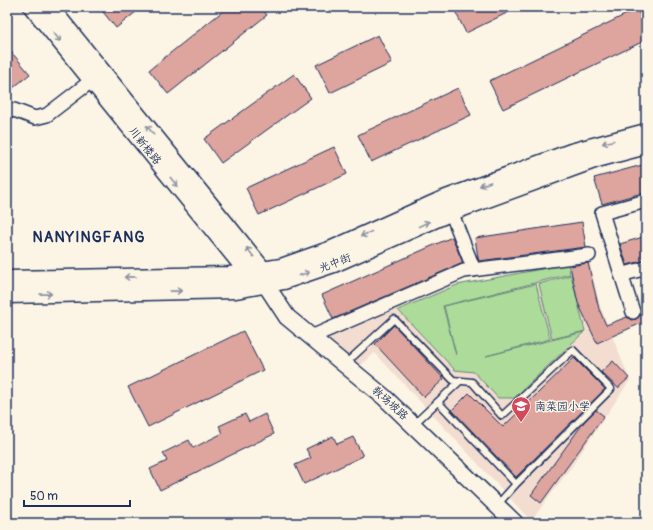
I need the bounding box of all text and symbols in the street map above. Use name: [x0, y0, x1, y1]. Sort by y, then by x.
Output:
one-way arrow: [52, 32, 61, 43]
one-way arrow: [146, 124, 155, 135]
street label: 川新楼路: [126, 125, 164, 167]
one-way arrow: [602, 139, 615, 146]
one-way arrow: [170, 176, 178, 187]
one-way arrow: [479, 181, 492, 188]
one-way arrow: [417, 220, 429, 227]
district label: NANYINGFANG: [33, 228, 145, 247]
one-way arrow: [360, 231, 372, 238]
one-way arrow: [245, 247, 254, 258]
street label: 光中街: [317, 251, 354, 275]
one-way arrow: [298, 270, 310, 278]
one-way arrow: [124, 273, 137, 281]
one-way arrow: [169, 288, 182, 295]
one-way arrow: [39, 290, 52, 298]
street label: 教场坡路: [369, 383, 411, 423]
school or university icon: 南菜园小学: [510, 395, 532, 423]
place label: 南菜园小学: [535, 400, 590, 413]
scale bar: [24, 482, 130, 508]
text: 50 m: [30, 489, 58, 504]

